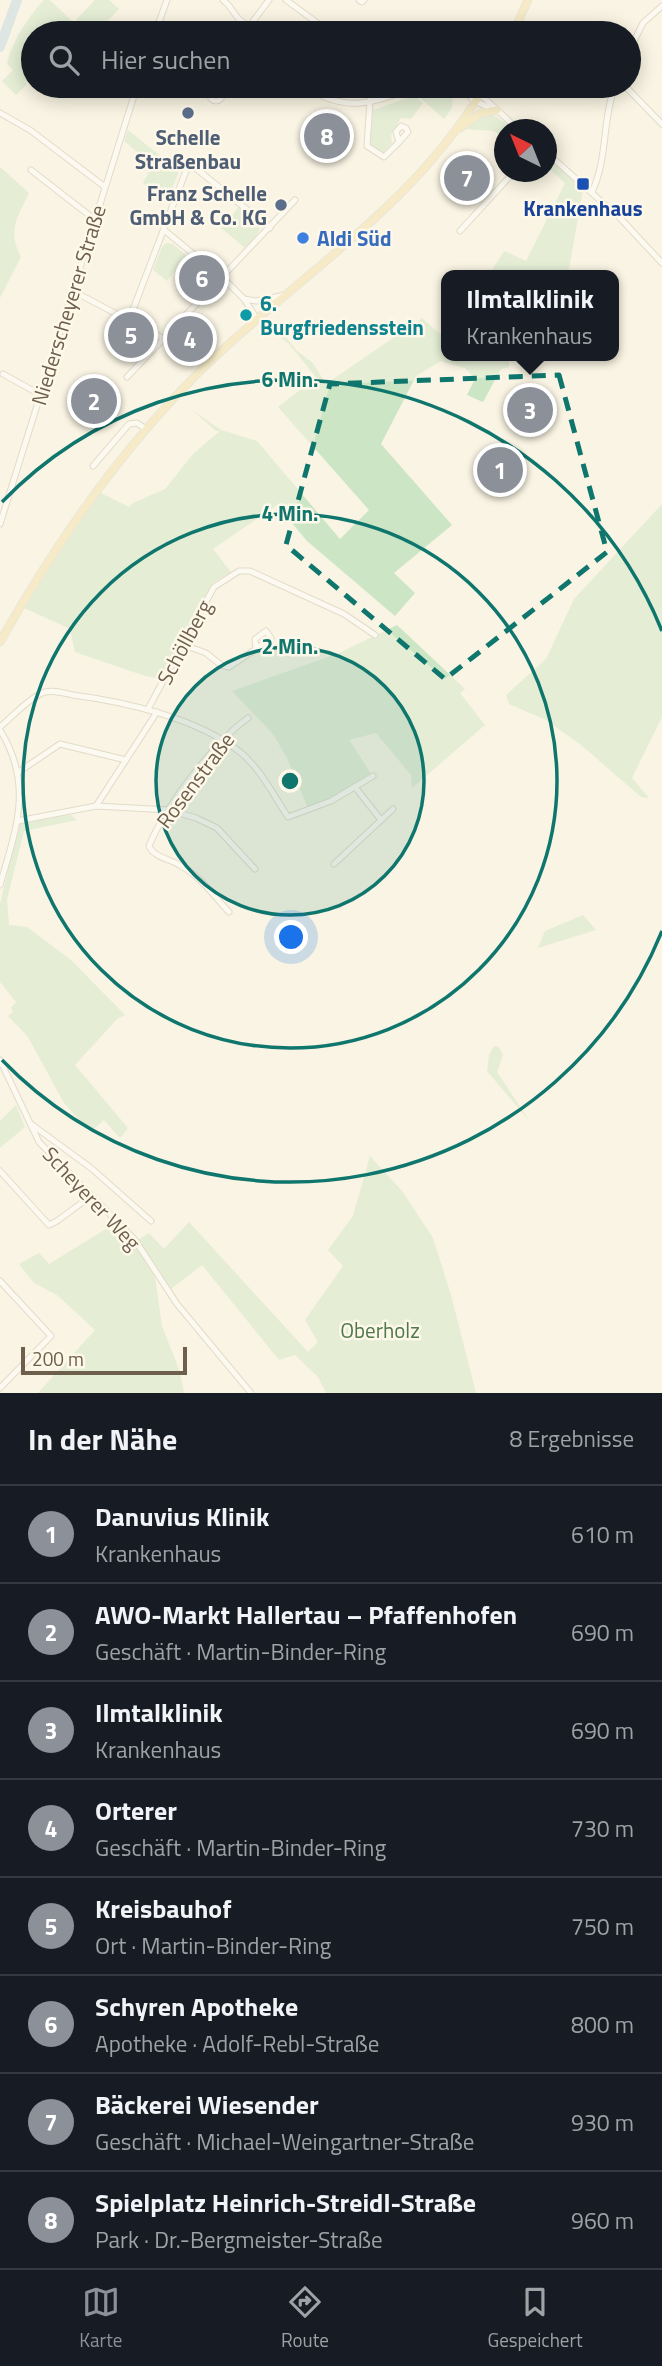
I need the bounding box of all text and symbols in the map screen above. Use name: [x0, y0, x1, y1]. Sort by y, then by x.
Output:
search box: [21, 21, 641, 98]
text: Hier suchen: [101, 40, 230, 79]
icon: search: [45, 41, 83, 79]
marker: Schelle Straßenbau: [180, 105, 196, 121]
pin: 8: [304, 110, 350, 162]
north arrow: [494, 119, 557, 182]
place label: Schelle Straßenbau: [135, 121, 241, 177]
pin: 7: [444, 152, 490, 204]
marker: Krankenhaus: [575, 176, 591, 192]
place label: Franz Schelle GmbH & Co. KG: [130, 177, 267, 233]
place label: Krankenhaus: [523, 192, 643, 224]
marker: Franz Schelle GmbH & Co. KG: [273, 197, 289, 213]
street label: Niederscheyerer Straße: [22, 201, 114, 409]
place label: Aldi Süd: [317, 222, 391, 254]
marker: Aldi Süd: [295, 230, 311, 246]
pin: 6: [179, 252, 225, 304]
popup: [441, 270, 619, 361]
text: Ilmtalklinik: [466, 279, 594, 318]
place label: 6. Burgfriedensstein: [260, 287, 424, 343]
marker: 6. Burgfriedensstein: [238, 307, 254, 323]
pin: 5: [108, 309, 154, 361]
pin: 4: [167, 313, 213, 365]
text: Krankenhaus: [466, 318, 593, 353]
text: 6 Min.: [262, 363, 318, 395]
pin: 2: [71, 375, 117, 427]
pin: 3: [507, 384, 553, 436]
pin: 1: [477, 444, 523, 496]
text: 4 Min.: [262, 497, 318, 529]
street label: Schöllberg: [148, 594, 220, 690]
text: 2 Min.: [262, 630, 318, 662]
street label: Rosenstraße: [148, 725, 242, 835]
centre of rings: [278, 769, 302, 793]
your location: [274, 920, 308, 954]
street label: Scheyerer Weg: [35, 1139, 149, 1257]
park label: Oberholz: [340, 1314, 420, 1346]
scale bar: [21, 1344, 187, 1376]
text: 200 m: [32, 1344, 84, 1373]
text: In der Nähe: [28, 1416, 177, 1462]
text: 8 Ergebnisse: [510, 1421, 634, 1456]
text: Danuvius Klinik: [95, 1497, 269, 1536]
text: 1: [45, 1517, 57, 1552]
text: 610 m: [571, 1517, 634, 1552]
text: Krankenhaus: [95, 1536, 221, 1571]
text: AWO-Markt Hallertau – Pfaffenhofen: [95, 1595, 517, 1634]
text: 2: [45, 1615, 57, 1650]
text: 690 m: [571, 1615, 634, 1650]
text: Geschäft · Martin-Binder-Ring: [95, 1634, 386, 1669]
text: Ilmtalklinik: [95, 1693, 223, 1732]
text: 3: [45, 1713, 57, 1748]
text: 690 m: [571, 1713, 634, 1748]
text: Krankenhaus: [95, 1732, 221, 1767]
text: Orterer: [95, 1791, 177, 1830]
text: 4: [45, 1811, 57, 1846]
text: 730 m: [571, 1811, 634, 1846]
text: Geschäft · Martin-Binder-Ring: [95, 1830, 386, 1865]
text: Kreisbauhof: [95, 1889, 231, 1928]
text: 5: [45, 1909, 57, 1944]
text: 750 m: [571, 1909, 634, 1944]
text: Ort · Martin-Binder-Ring: [95, 1928, 331, 1963]
text: Schyren Apotheke: [95, 1987, 298, 2026]
text: 6: [45, 2007, 57, 2042]
text: 800 m: [571, 2007, 634, 2042]
text: Apotheke · Adolf-Rebl-Straße: [95, 2026, 379, 2061]
text: Bäckerei Wiesender: [95, 2085, 319, 2124]
text: 7: [45, 2105, 57, 2140]
text: 930 m: [571, 2105, 634, 2140]
text: Geschäft · Michael-Weingartner-Straße: [95, 2124, 474, 2159]
text: Spielplatz Heinrich-Streidl-Straße: [95, 2183, 476, 2222]
text: 8: [45, 2203, 57, 2238]
text: 960 m: [571, 2203, 634, 2238]
text: Park · Dr.-Bergmeister-Straße: [95, 2222, 383, 2257]
tab: Karte: [79, 2283, 122, 2354]
tab: Route: [281, 2283, 329, 2354]
tab: Gespeichert: [487, 2283, 583, 2354]

